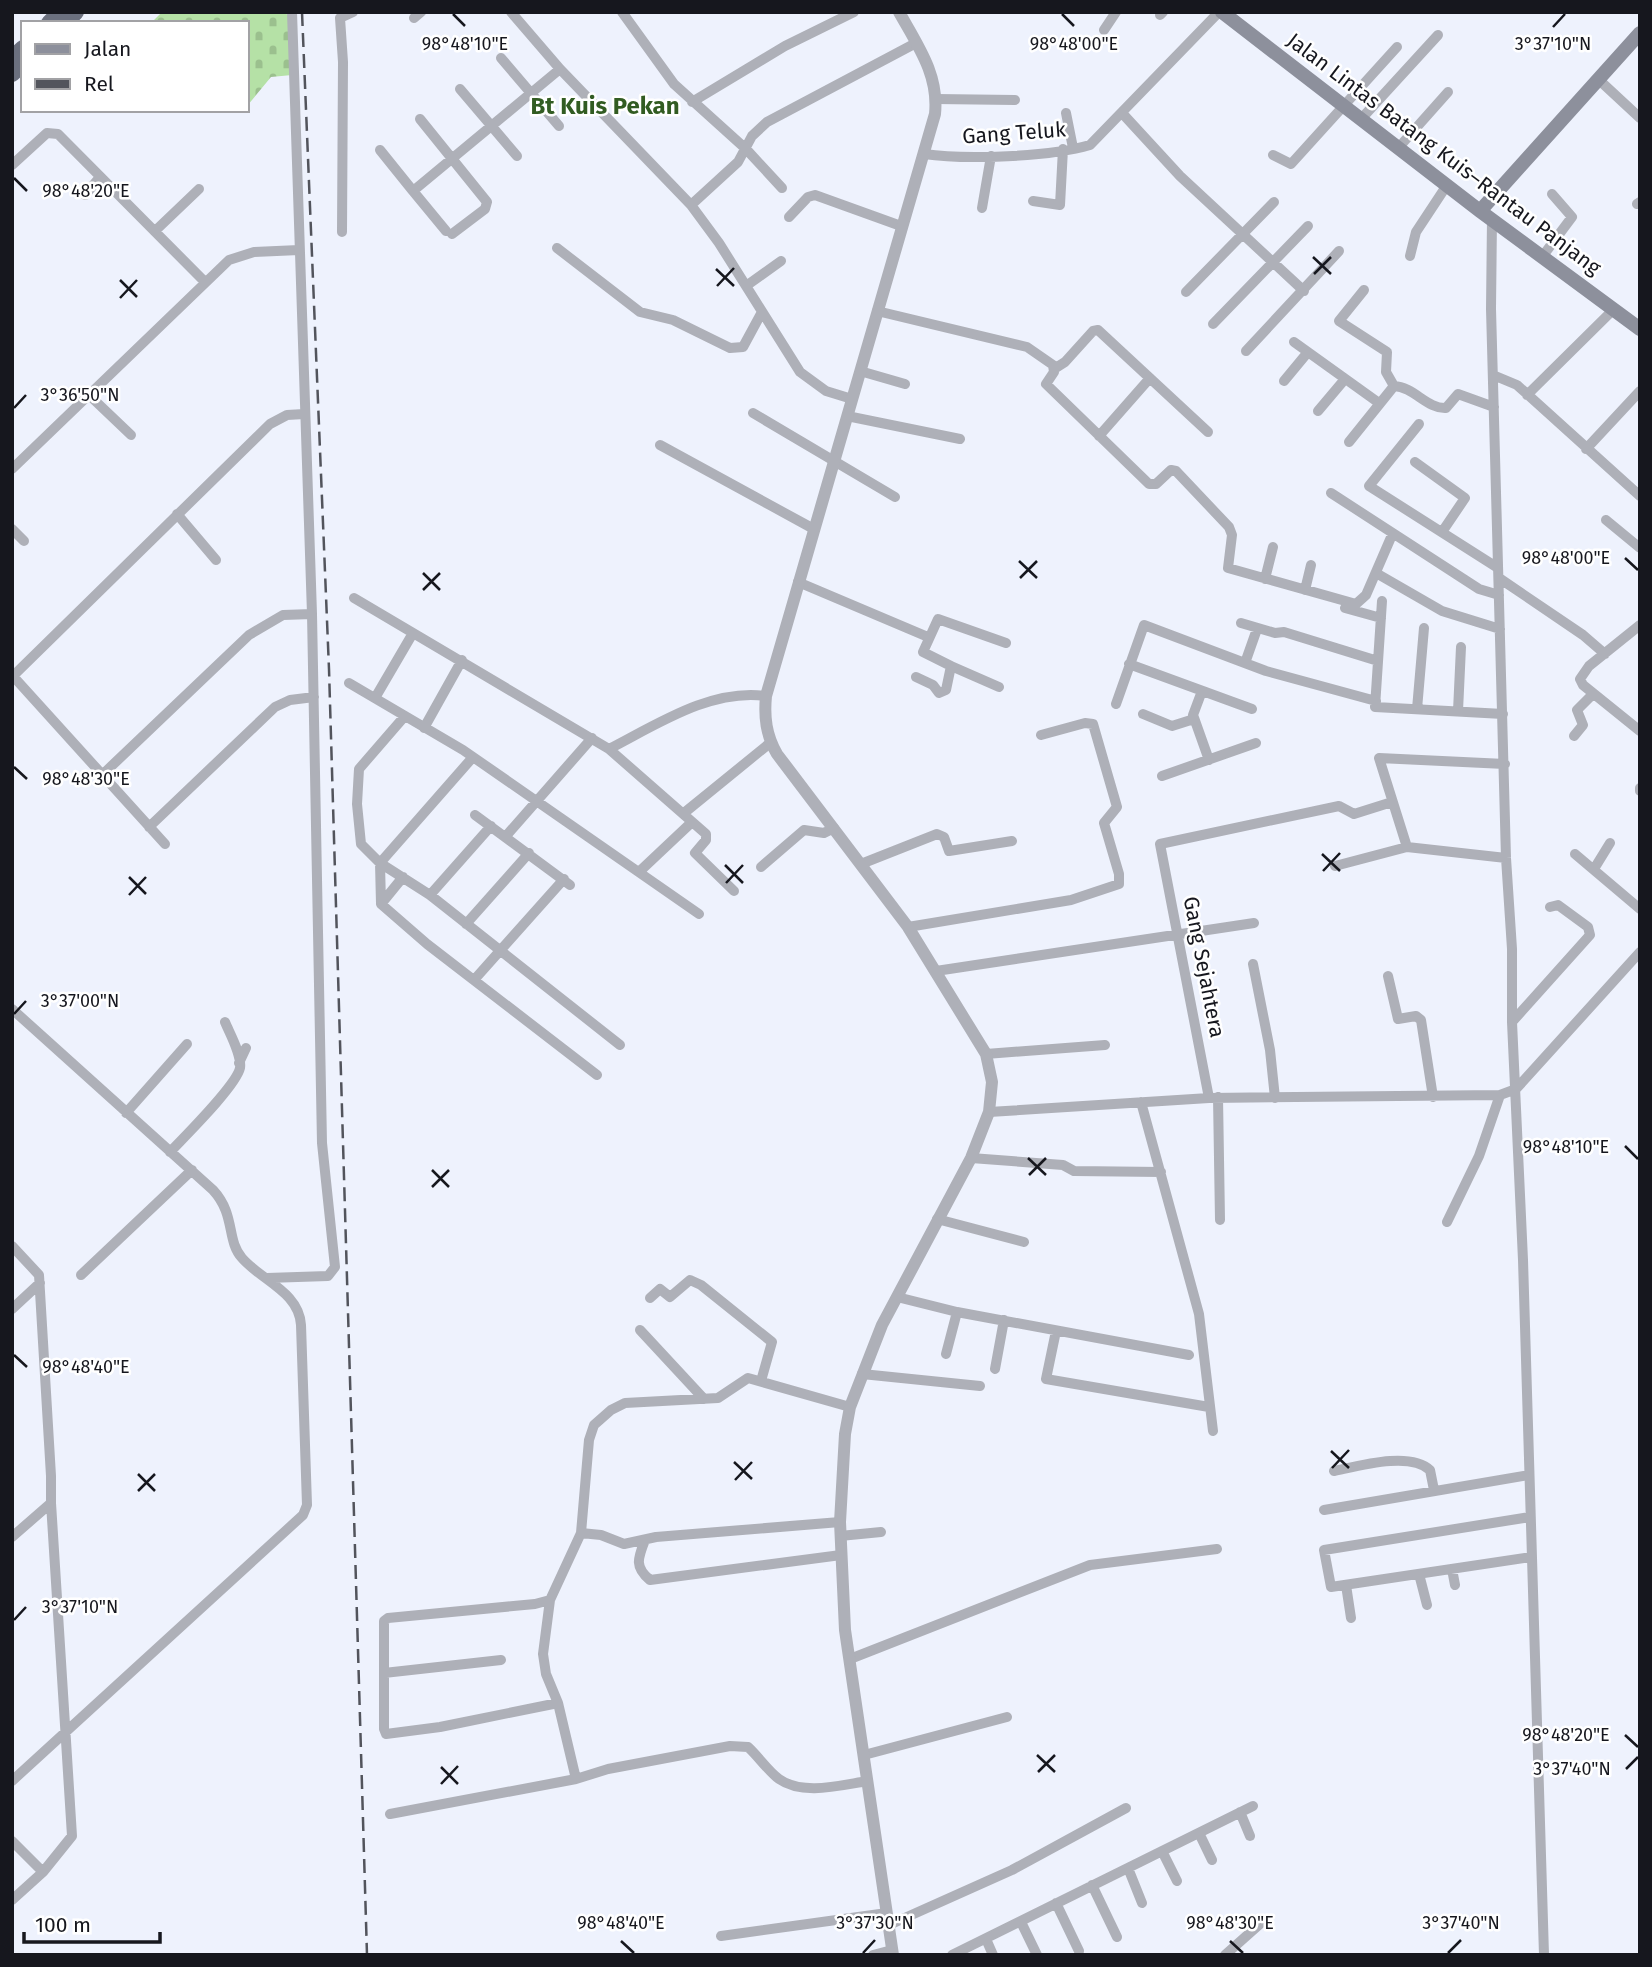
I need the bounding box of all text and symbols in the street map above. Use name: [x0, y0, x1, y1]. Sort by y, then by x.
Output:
legend: [21, 21, 248, 112]
street label: Jalan Lintas Batang Kuis–Rantau Panjang: [1282, 27, 1606, 281]
text: 98°48'10"E: [422, 33, 508, 55]
text: 98°48'00"E: [1030, 33, 1118, 55]
text: 3°37'10"N: [1515, 33, 1591, 55]
text: Jalan: [84, 36, 131, 62]
text: Rel: [84, 71, 114, 97]
district label: Bt Kuis Pekan: [530, 92, 680, 120]
street label: Gang Teluk: [961, 116, 1067, 150]
text: 98°48'20"E: [42, 180, 130, 202]
text: 3°36'50"N: [41, 384, 119, 406]
text: 98°48'00"E: [1522, 547, 1610, 569]
text: 98°48'30"E: [42, 768, 130, 790]
street label: Gang Sejahtera: [1178, 894, 1230, 1040]
text: 3°37'00"N: [41, 990, 119, 1012]
text: 98°48'10"E: [1523, 1136, 1609, 1158]
text: 98°48'40"E: [42, 1356, 130, 1378]
text: 3°37'10"N: [42, 1596, 118, 1618]
text: 98°48'20"E: [1522, 1724, 1610, 1746]
text: 3°37'40"N: [1533, 1758, 1611, 1780]
scale bar: [24, 1900, 161, 1944]
text: 100 m: [35, 1912, 91, 1938]
text: 98°48'40"E: [577, 1912, 665, 1934]
text: 3°37'30"N: [836, 1912, 914, 1934]
text: 98°48'30"E: [1186, 1912, 1274, 1934]
text: 3°37'40"N: [1422, 1912, 1500, 1934]

